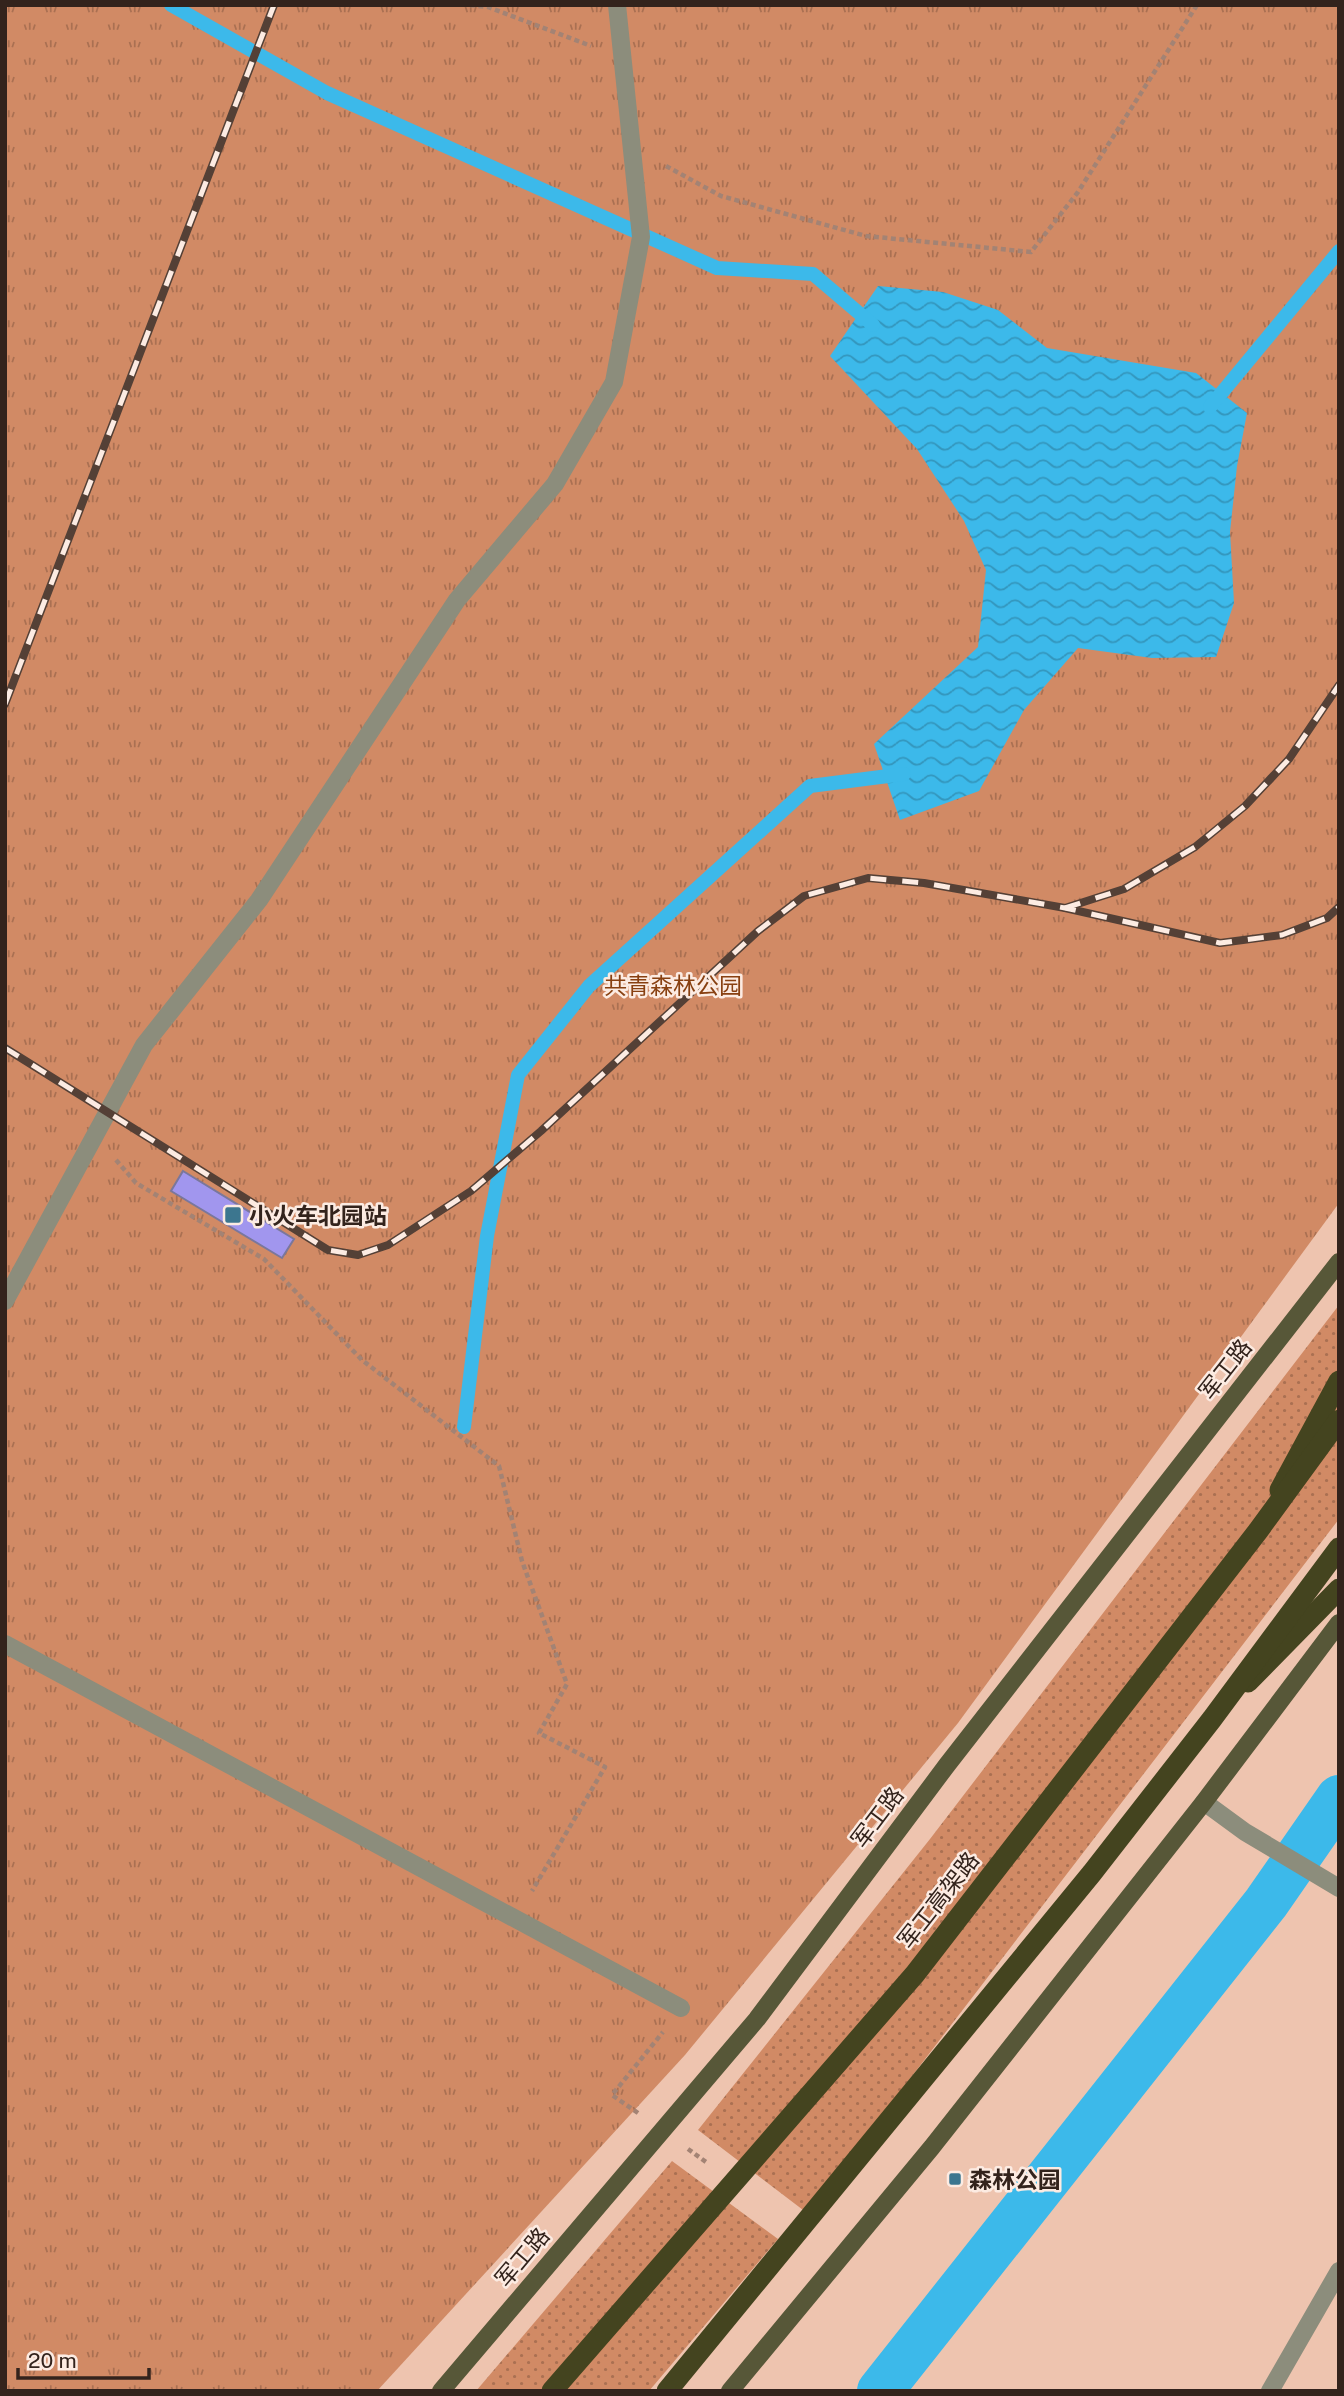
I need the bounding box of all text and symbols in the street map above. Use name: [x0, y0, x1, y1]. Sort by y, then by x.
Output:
park label: 共青森林公园: [604, 972, 742, 999]
place label: 小火车北园站: [249, 1202, 387, 1229]
marker: 小火车北园站: [223, 1205, 243, 1225]
street label: 军工路: [1193, 1334, 1257, 1404]
street label: 军工路: [845, 1781, 909, 1853]
street label: 军工高架路: [892, 1846, 984, 1954]
place label: 森林公园: [969, 2166, 1061, 2193]
marker: 森林公园: [947, 2171, 963, 2187]
street label: 军工路: [489, 2222, 555, 2292]
scale bar: [18, 2336, 149, 2380]
text: 20 m: [28, 2348, 77, 2373]

